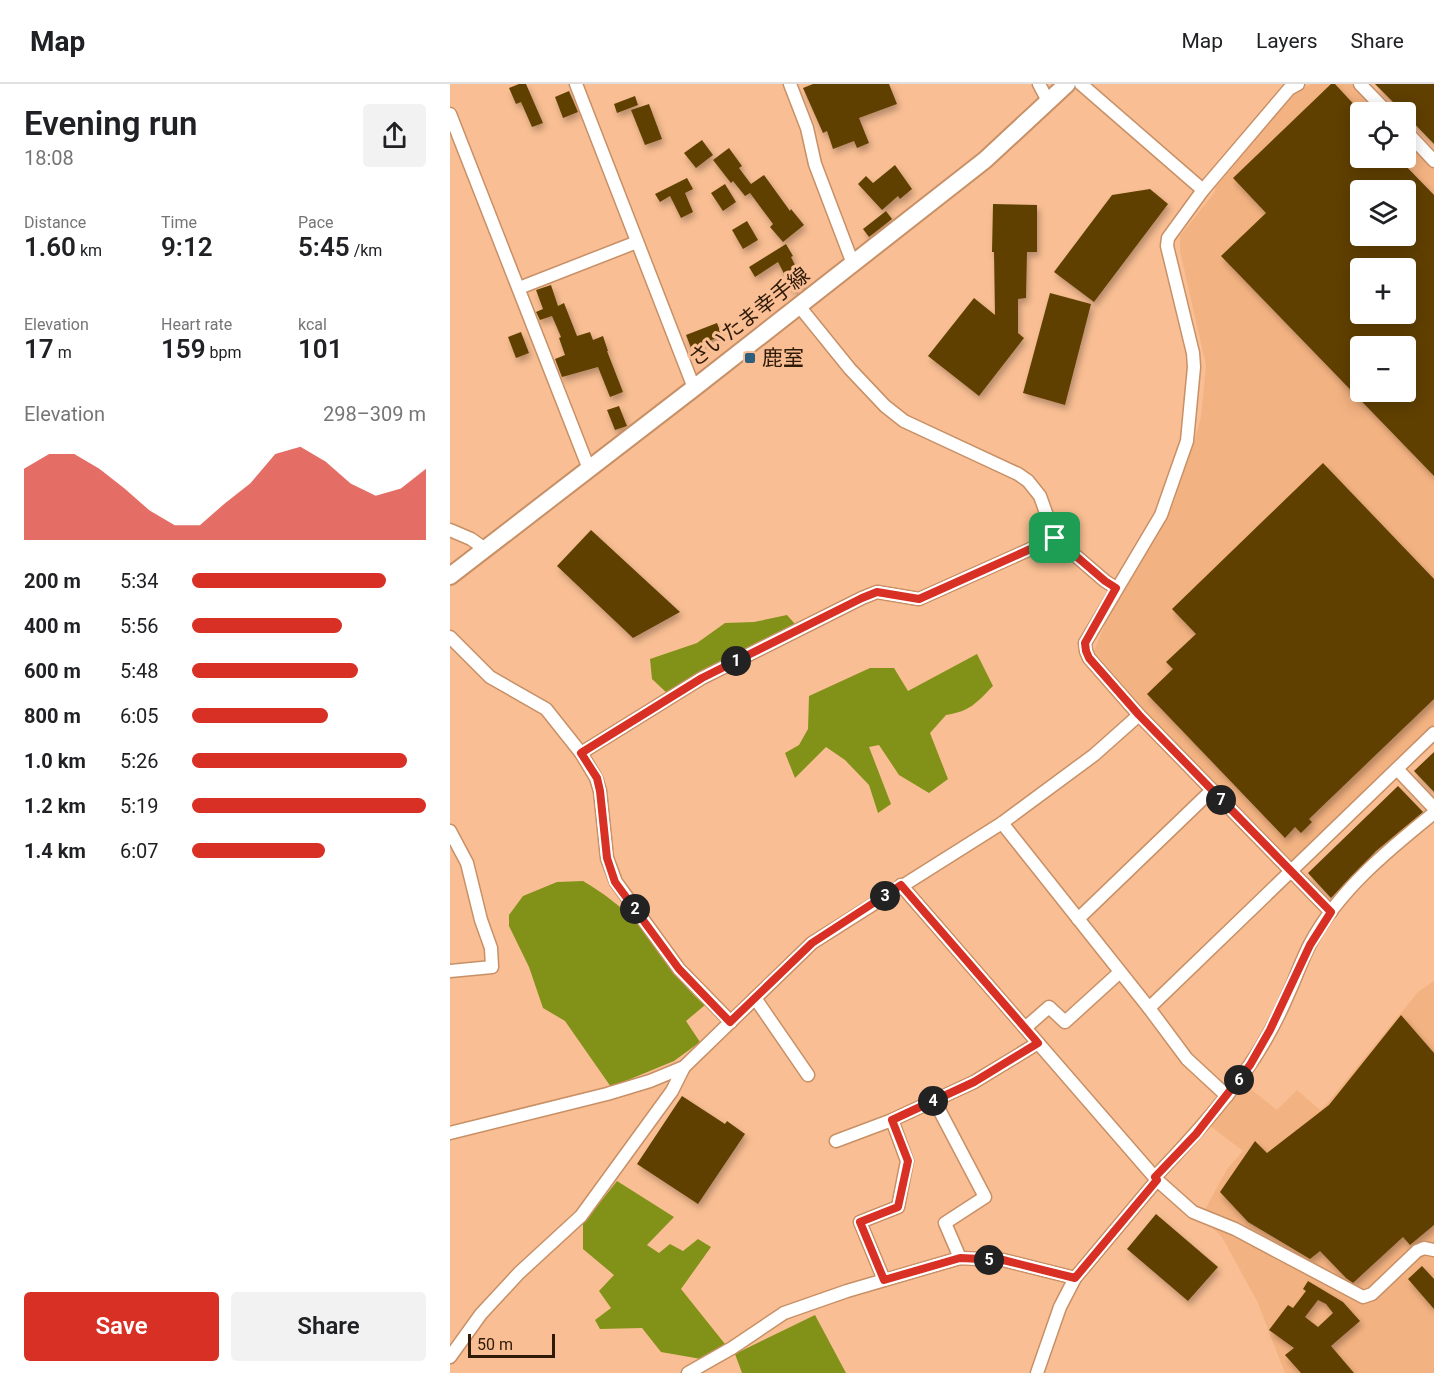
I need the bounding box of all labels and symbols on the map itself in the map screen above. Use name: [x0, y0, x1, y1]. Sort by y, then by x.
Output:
street label: さいたま幸手線: [684, 262, 814, 372]
place label: 鹿室: [762, 346, 804, 370]
marker: 鹿室: [743, 351, 757, 365]
pin: [1029, 512, 1080, 563]
pin: 1: [721, 646, 751, 676]
pin: 7: [1206, 785, 1236, 815]
pin: 3: [870, 881, 900, 911]
pin: 2: [620, 894, 650, 924]
pin: 6: [1224, 1065, 1254, 1095]
pin: 4: [918, 1086, 948, 1116]
pin: 5: [974, 1245, 1004, 1275]
scale bar: [468, 1331, 555, 1358]

